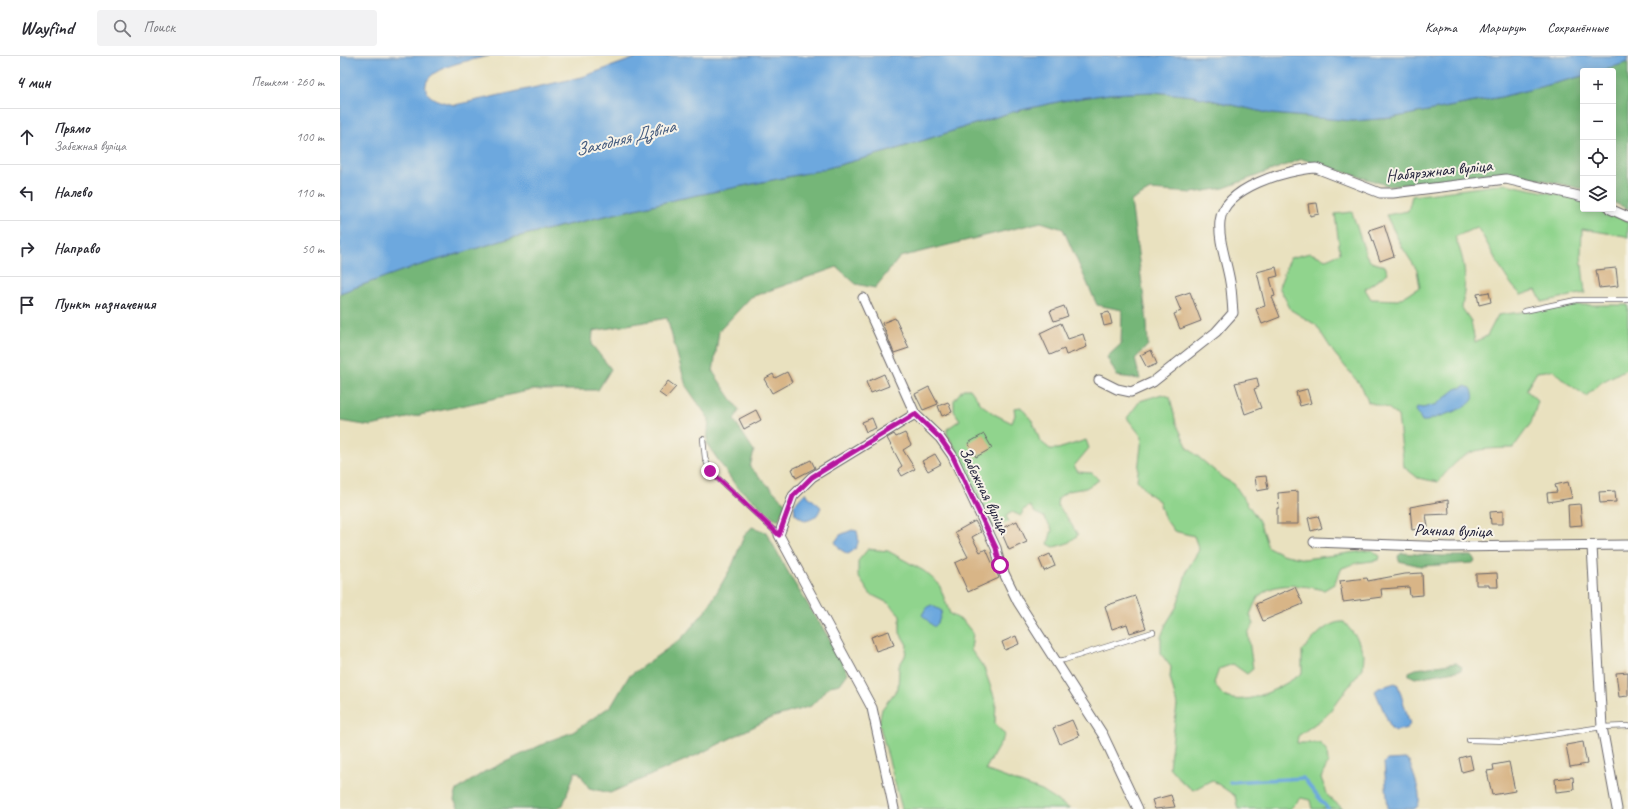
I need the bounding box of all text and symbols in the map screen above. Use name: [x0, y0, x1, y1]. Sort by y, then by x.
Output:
search box: [97, 10, 377, 46]
text: Wayfind: [20, 16, 73, 40]
icon: search: [111, 17, 133, 39]
text: Поиск: [143, 18, 175, 37]
text: Карта: [1425, 19, 1457, 36]
text: Маршрут: [1479, 19, 1525, 36]
text: Сохранённые: [1547, 19, 1608, 36]
map controls: [1580, 68, 1616, 212]
button: +: [1580, 68, 1616, 104]
text: 4 мин: [16, 72, 51, 93]
text: Пешком · 260 m: [251, 74, 324, 90]
button: −: [1580, 104, 1616, 140]
water label: Заходняя Дзвіна: [573, 114, 680, 162]
text: Прямо: [54, 119, 90, 138]
icon: ahead: [16, 126, 38, 148]
text: 100 m: [296, 129, 324, 145]
text: Забежная вуліца: [54, 138, 126, 154]
button: locate: [1580, 140, 1616, 176]
street label: Набярэжная вуліца: [1385, 154, 1495, 187]
button: layers: [1580, 176, 1616, 212]
icon: left: [16, 182, 38, 204]
text: Налево: [54, 183, 92, 202]
text: 110 m: [296, 185, 324, 201]
icon: right: [16, 238, 38, 260]
text: Направо: [54, 239, 100, 258]
text: 50 m: [302, 241, 324, 257]
icon: arrive: [16, 294, 38, 316]
text: Пункт назначения: [54, 295, 156, 314]
street label: Забежная вуліца: [954, 443, 1015, 539]
route end: [701, 462, 719, 480]
street label: Рачная вуліца: [1414, 519, 1494, 542]
route start: [991, 556, 1009, 574]

